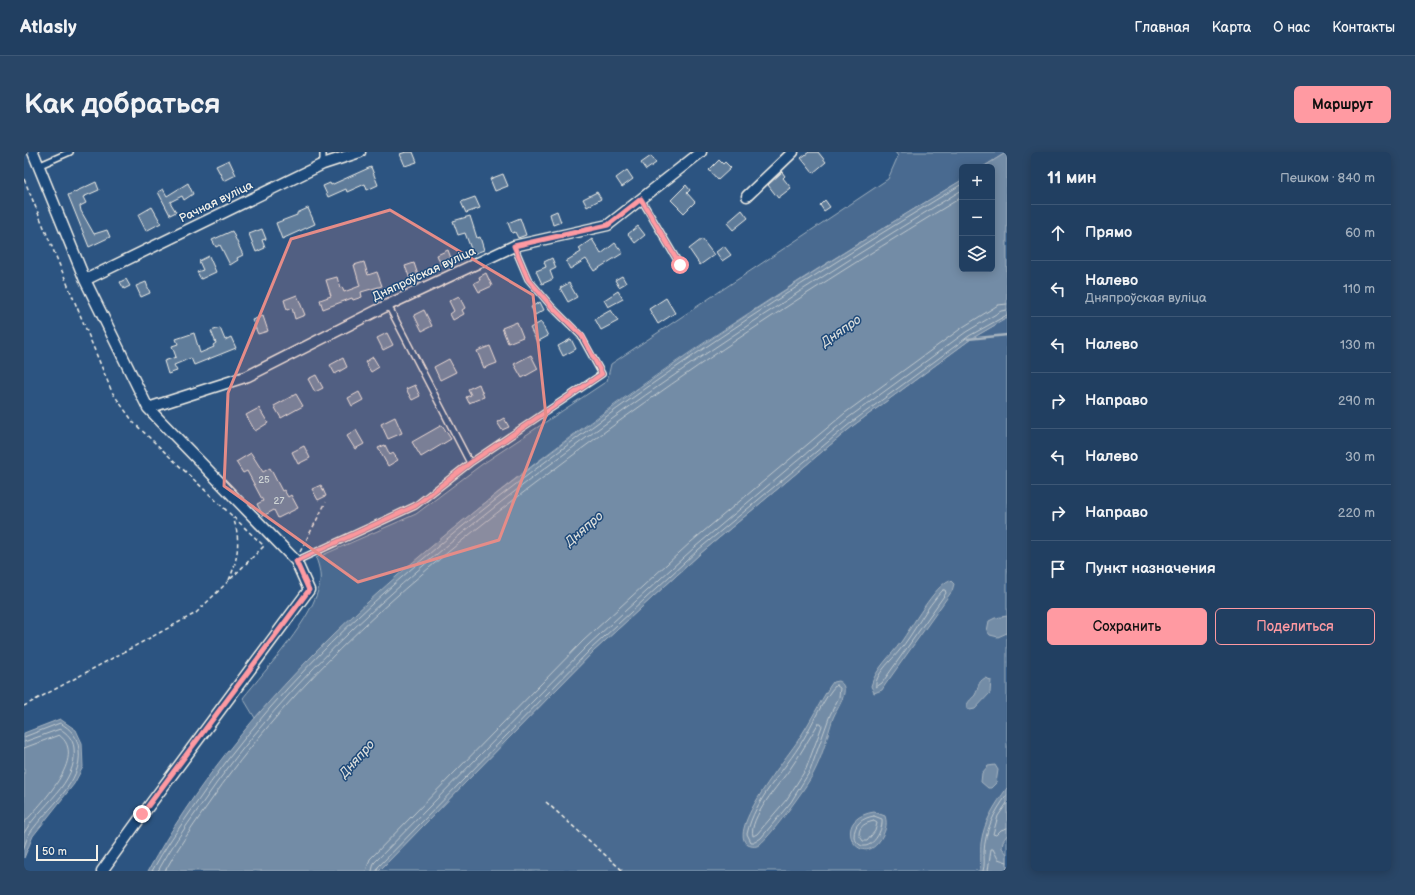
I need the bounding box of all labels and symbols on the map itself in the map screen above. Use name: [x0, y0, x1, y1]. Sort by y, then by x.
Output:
street label: Рачная вуліца: [177, 178, 255, 226]
street label: Дняпроўская вуліца: [370, 243, 478, 305]
route start: [671, 256, 689, 274]
water label: Дняпро: [817, 311, 864, 351]
house number: 25: [258, 474, 270, 486]
house number: 27: [274, 495, 284, 507]
water label: Дняпро: [561, 508, 607, 551]
water label: Дняпро: [335, 737, 378, 782]
route end: [133, 805, 151, 823]
scale bar: [36, 843, 98, 862]

